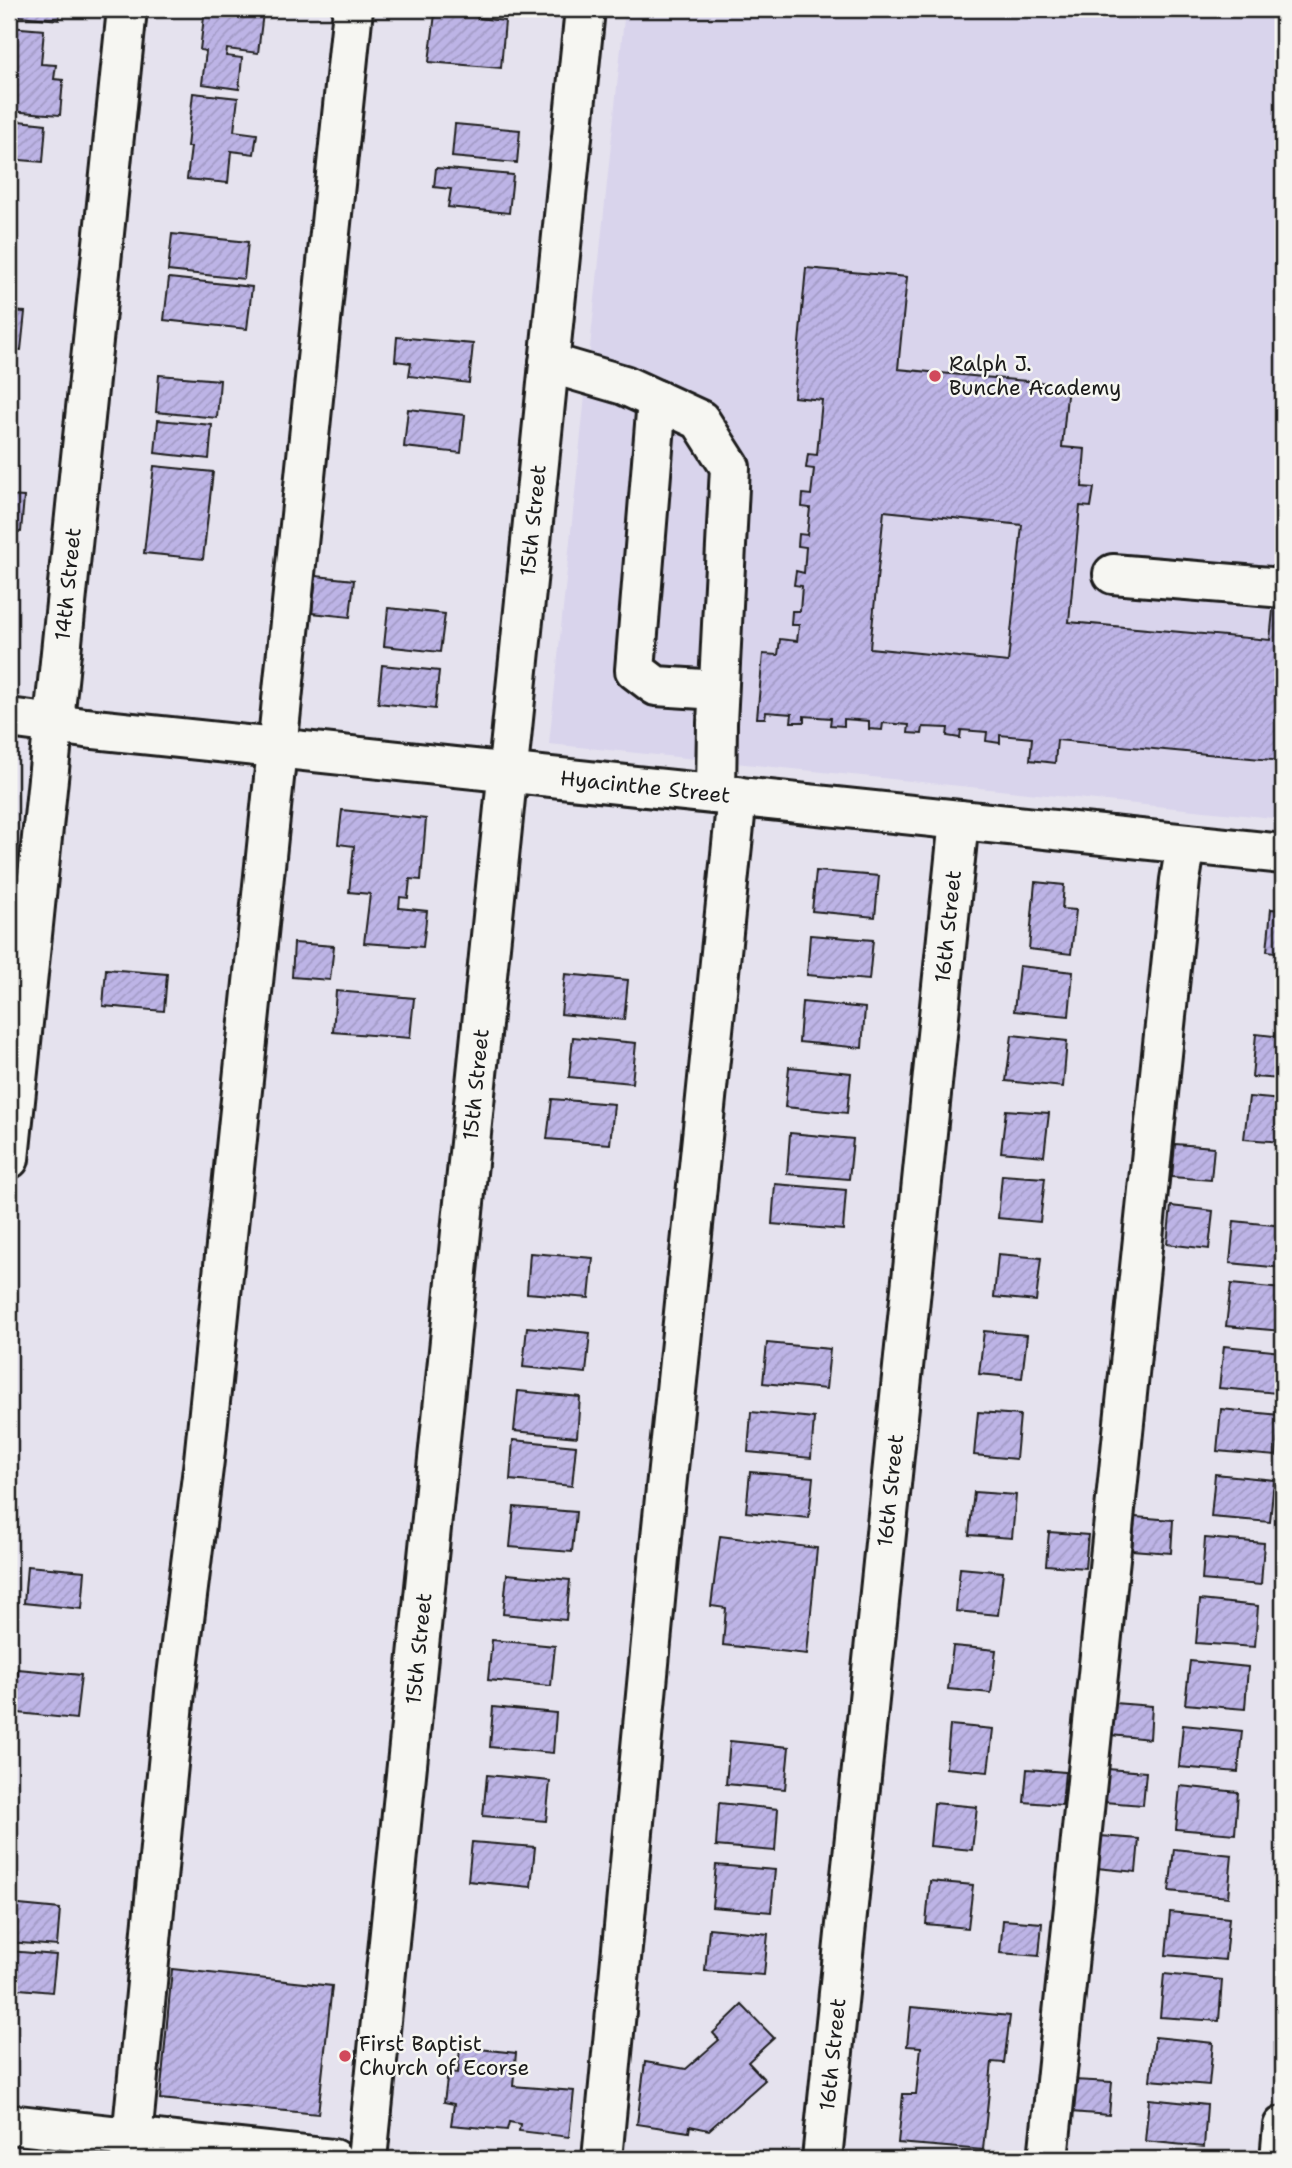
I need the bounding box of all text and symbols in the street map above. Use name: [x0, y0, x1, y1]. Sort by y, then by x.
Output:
place label: Ralph J. Bunche Academy: [949, 350, 1121, 402]
marker: Ralph J. Bunche Academy: [927, 368, 943, 384]
street label: 15th Street: [514, 463, 553, 578]
street label: 14th Street: [48, 526, 88, 642]
street label: Hyacinthe Street: [559, 764, 732, 810]
street label: 16th Street: [928, 869, 968, 984]
street label: 15th Street: [456, 1027, 496, 1142]
street label: 16th Street: [871, 1433, 910, 1548]
street label: 15th Street: [399, 1591, 438, 1706]
street label: 16th Street: [813, 1997, 852, 2112]
place label: First Baptist Church of Ecorse: [359, 2030, 529, 2082]
marker: First Baptist Church of Ecorse: [337, 2048, 353, 2064]

